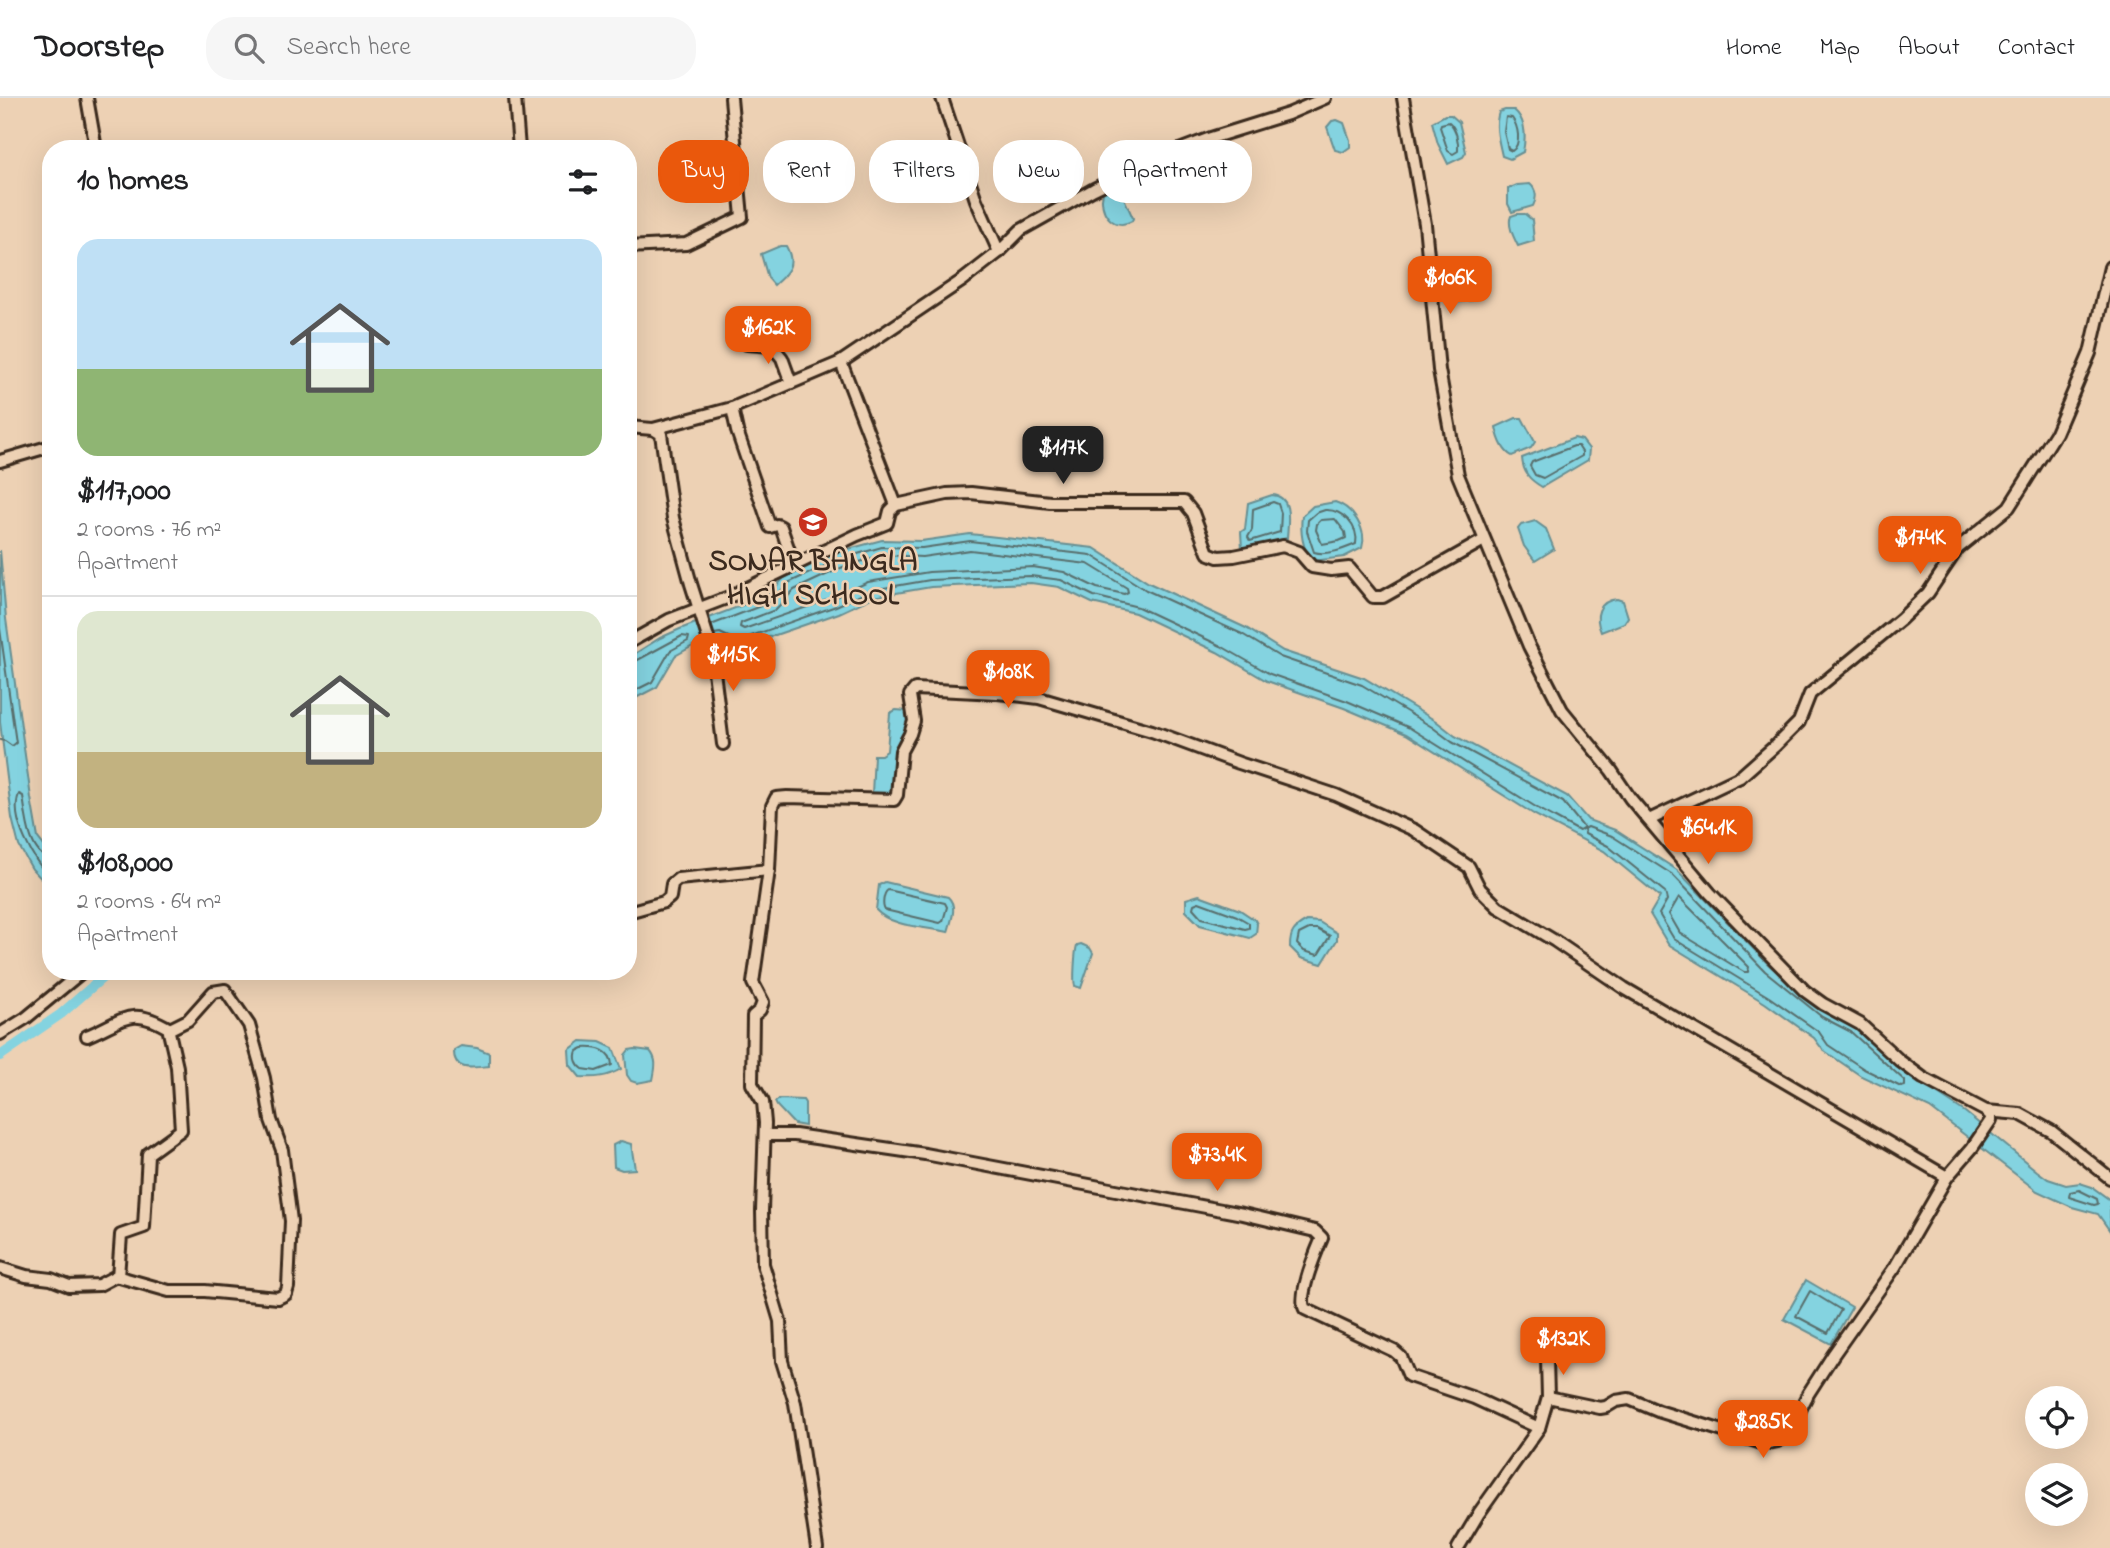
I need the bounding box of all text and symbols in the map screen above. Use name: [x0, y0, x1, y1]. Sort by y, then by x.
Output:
search box: [206, 17, 696, 80]
text: Doorstep: [35, 24, 164, 72]
icon: search: [230, 29, 268, 67]
text: Search here: [286, 29, 411, 67]
text: Home: [1726, 31, 1782, 66]
text: Map: [1820, 31, 1860, 66]
text: About: [1898, 31, 1960, 66]
text: Contact: [1998, 31, 2075, 66]
chip: Buy: [658, 140, 749, 203]
chip: Rent: [763, 140, 855, 203]
chip: Filters: [869, 140, 979, 203]
chip: New: [993, 140, 1084, 203]
chip: Apartment: [1098, 140, 1252, 203]
text: 10 homes: [77, 160, 189, 204]
icon: filters: [564, 163, 602, 201]
pin: $106K: [1401, 256, 1499, 316]
text: $106K: [1424, 262, 1476, 295]
icon: home: [277, 285, 403, 411]
pin: $162K: [719, 306, 817, 366]
text: $162K: [741, 312, 795, 345]
pin: $117K: [1014, 426, 1112, 486]
text: $117K: [1038, 432, 1088, 465]
text: $117,000: [77, 470, 171, 514]
school or university icon: SONAR BANGLA HIGH SCHOOL: [796, 505, 830, 539]
text: 2 rooms · 76 m²: [77, 514, 221, 547]
pin: $174K: [1871, 517, 1969, 576]
text: $174K: [1894, 522, 1946, 555]
place label: SONAR BANGLA HIGH SCHOOL: [708, 541, 918, 619]
text: Apartment: [77, 547, 178, 580]
pin: $115K: [684, 634, 782, 693]
text: $115K: [707, 639, 759, 672]
pin: $108K: [959, 650, 1057, 710]
text: $108K: [983, 656, 1033, 689]
icon: home: [277, 657, 403, 783]
pin: $64.1K: [1651, 806, 1765, 866]
text: $64.1K: [1680, 812, 1736, 845]
text: $108,000: [77, 842, 173, 886]
text: 2 rooms · 64 m²: [77, 886, 221, 919]
text: Apartment: [77, 919, 178, 952]
pin: $73.4K: [1160, 1134, 1274, 1193]
text: $73.4K: [1188, 1139, 1246, 1172]
pin: $132K: [1514, 1318, 1612, 1377]
text: $132K: [1536, 1323, 1590, 1356]
map controls: [2025, 1386, 2088, 1526]
button: locate: [2025, 1386, 2088, 1449]
pin: $285K: [1714, 1400, 1812, 1460]
text: $285K: [1734, 1406, 1792, 1439]
button: layers: [2025, 1463, 2088, 1526]

